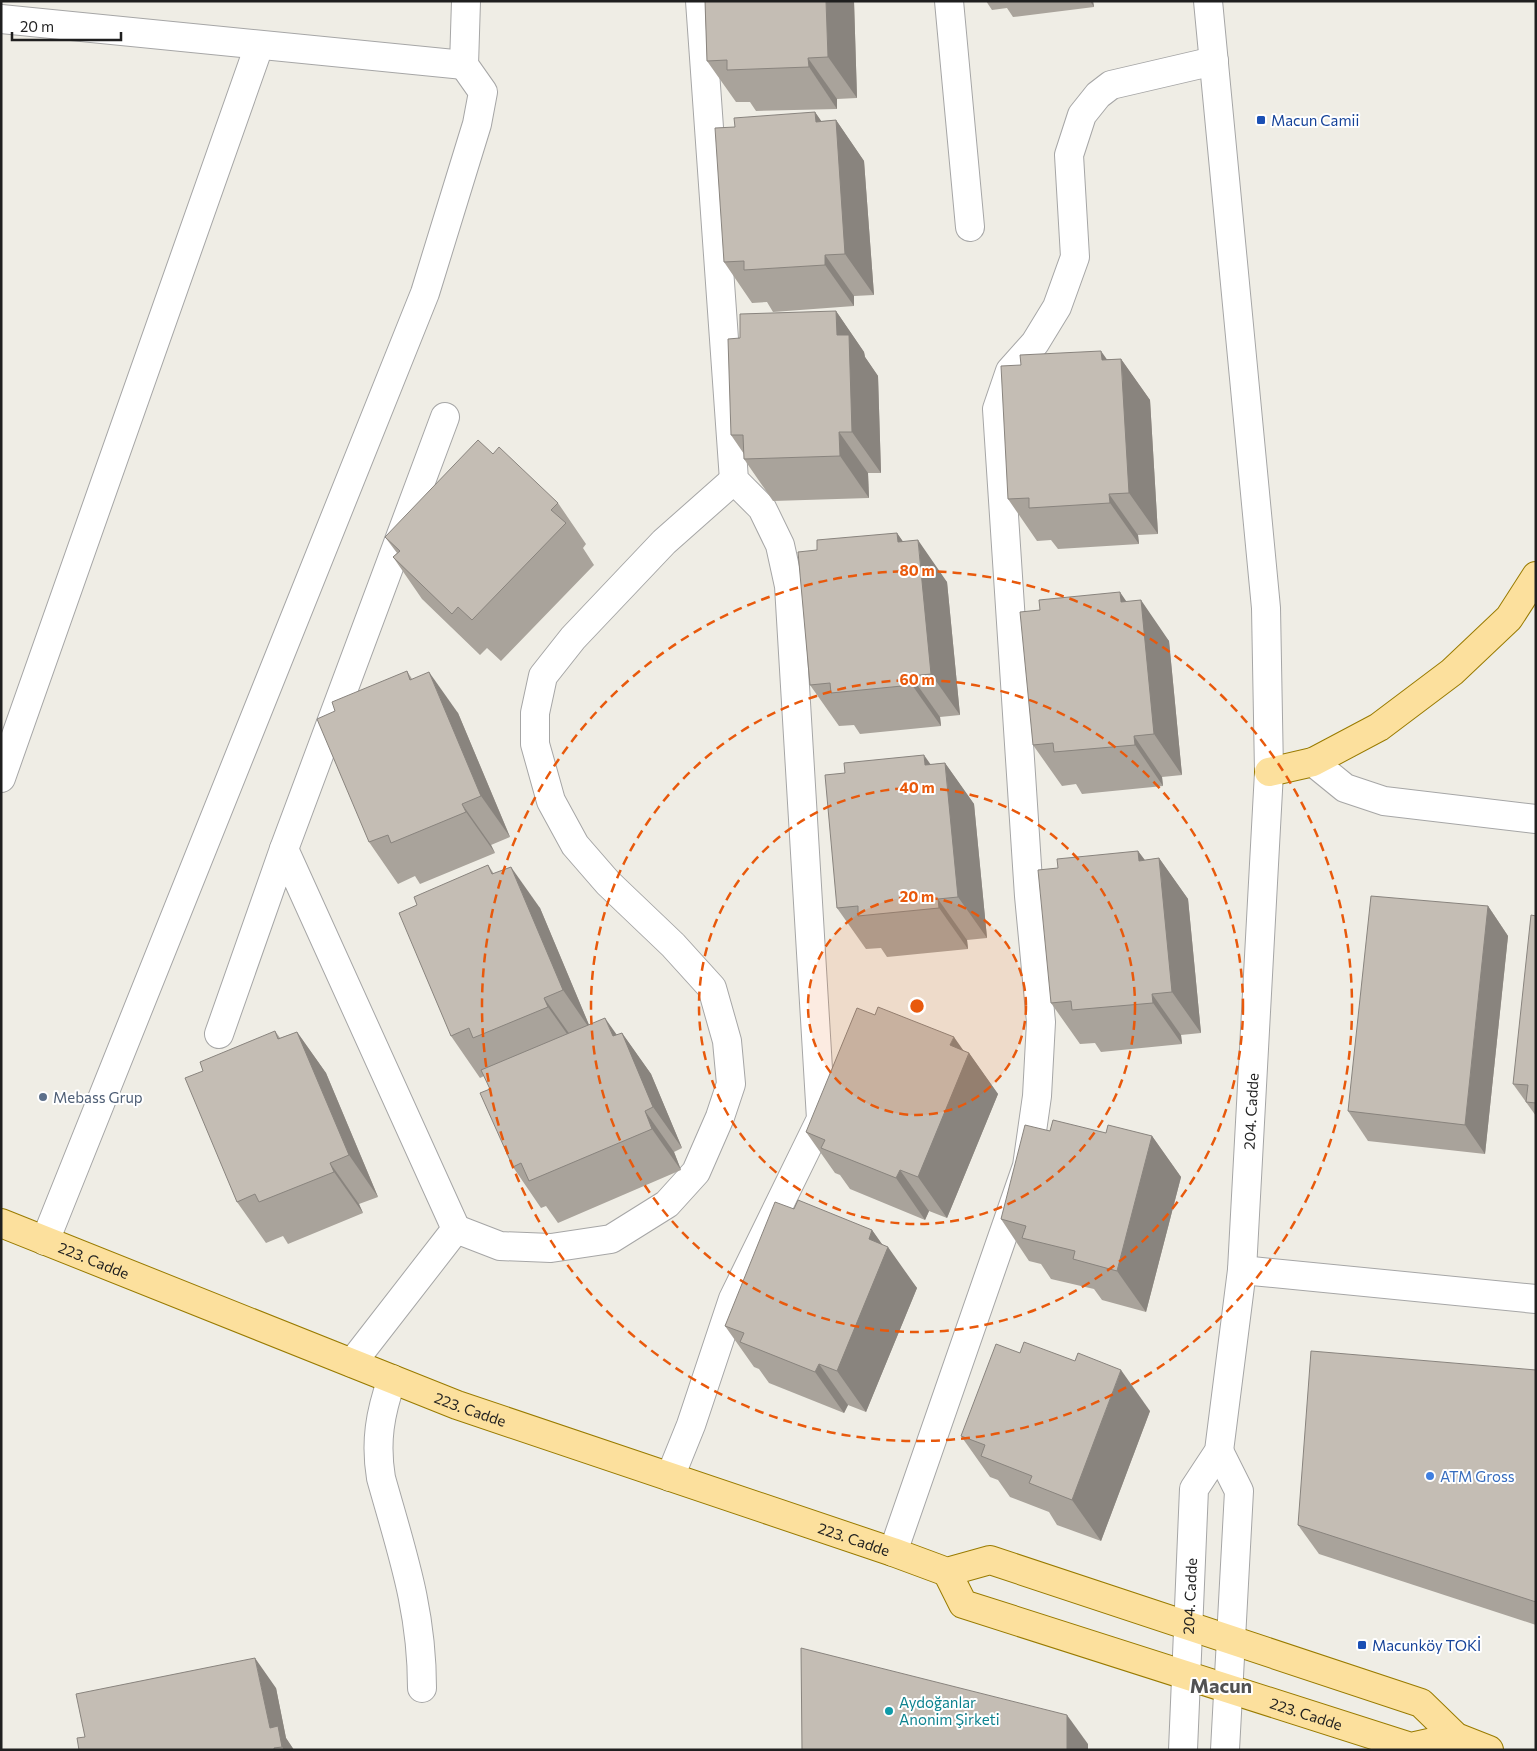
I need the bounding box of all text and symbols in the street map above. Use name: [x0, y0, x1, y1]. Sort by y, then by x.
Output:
scale bar: [12, 10, 121, 42]
text: 20 m: [20, 17, 54, 35]
place label: Macun Camii: [1271, 111, 1359, 129]
marker: Macun Camii: [1255, 114, 1267, 126]
text: 80 m: [899, 561, 935, 579]
text: 60 m: [899, 670, 935, 688]
text: 40 m: [899, 778, 935, 796]
text: 20 m: [900, 887, 934, 905]
centre of rings: [908, 997, 926, 1015]
street label: 204. Cadde: [1240, 1072, 1262, 1150]
place label: Mebass Grup: [53, 1088, 143, 1106]
marker: Mebass Grup: [37, 1091, 49, 1103]
street label: 223. Cadde: [56, 1238, 132, 1282]
street label: 223. Cadde: [432, 1388, 509, 1430]
place label: ATM Gross: [1440, 1467, 1515, 1485]
marker: ATM Gross: [1424, 1470, 1436, 1482]
street label: 223. Cadde: [816, 1518, 892, 1559]
street label: 204. Cadde: [1179, 1557, 1200, 1635]
place label: Macunköy TOKİ: [1372, 1636, 1481, 1654]
marker: Macunköy TOKİ: [1356, 1639, 1368, 1651]
district label: Macun: [1190, 1673, 1252, 1697]
place label: Aydoğanlar Anonim Şirketi: [899, 1693, 1000, 1728]
street label: 223. Cadde: [1268, 1694, 1345, 1734]
marker: Aydoğanlar Anonim Şirketi: [883, 1705, 895, 1717]

